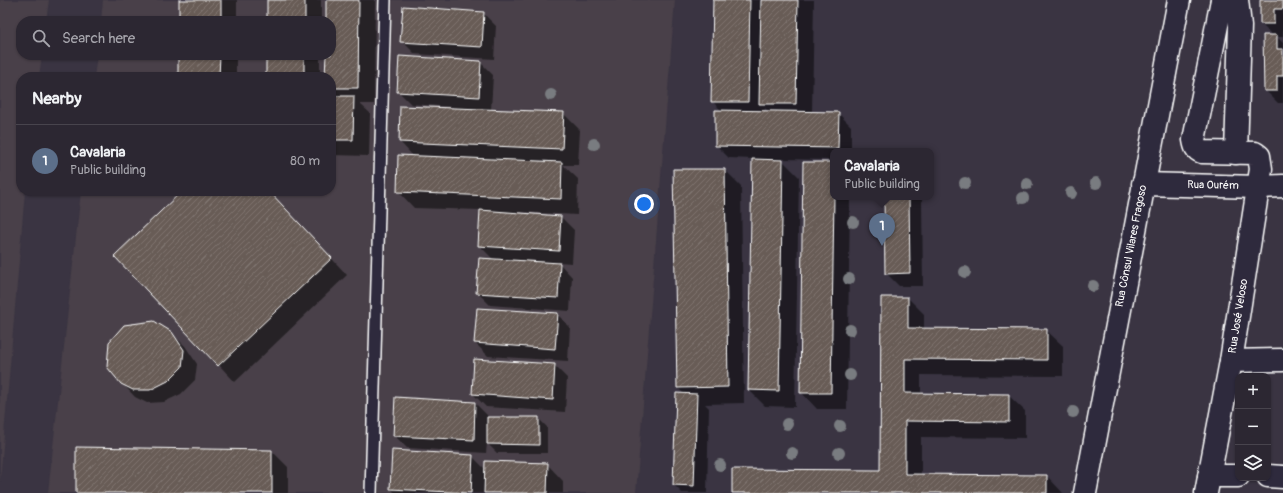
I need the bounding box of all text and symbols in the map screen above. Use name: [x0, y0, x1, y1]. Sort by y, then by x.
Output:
search box: [16, 16, 336, 60]
icon: search: [30, 27, 52, 49]
text: Search here: [62, 29, 135, 48]
text: Nearby: [32, 88, 81, 109]
text: Cavalaria: [70, 143, 126, 162]
popup: [830, 148, 934, 200]
text: 1: [42, 153, 48, 169]
text: 80 m: [290, 153, 320, 169]
text: Cavalaria: [844, 157, 900, 176]
text: Public building: [70, 162, 146, 178]
text: Public building: [844, 176, 920, 192]
street label: Rua Ourém: [1187, 178, 1239, 192]
street label: Rua Cônsul Vilares Fragoso: [1113, 184, 1149, 308]
your location: [634, 194, 654, 214]
pin: 1: [869, 213, 895, 246]
street label: Rua José Veloso: [1226, 278, 1250, 354]
map controls: [1235, 373, 1271, 481]
button: +: [1235, 373, 1271, 409]
button: −: [1235, 409, 1271, 445]
button: layers: [1235, 445, 1271, 481]

